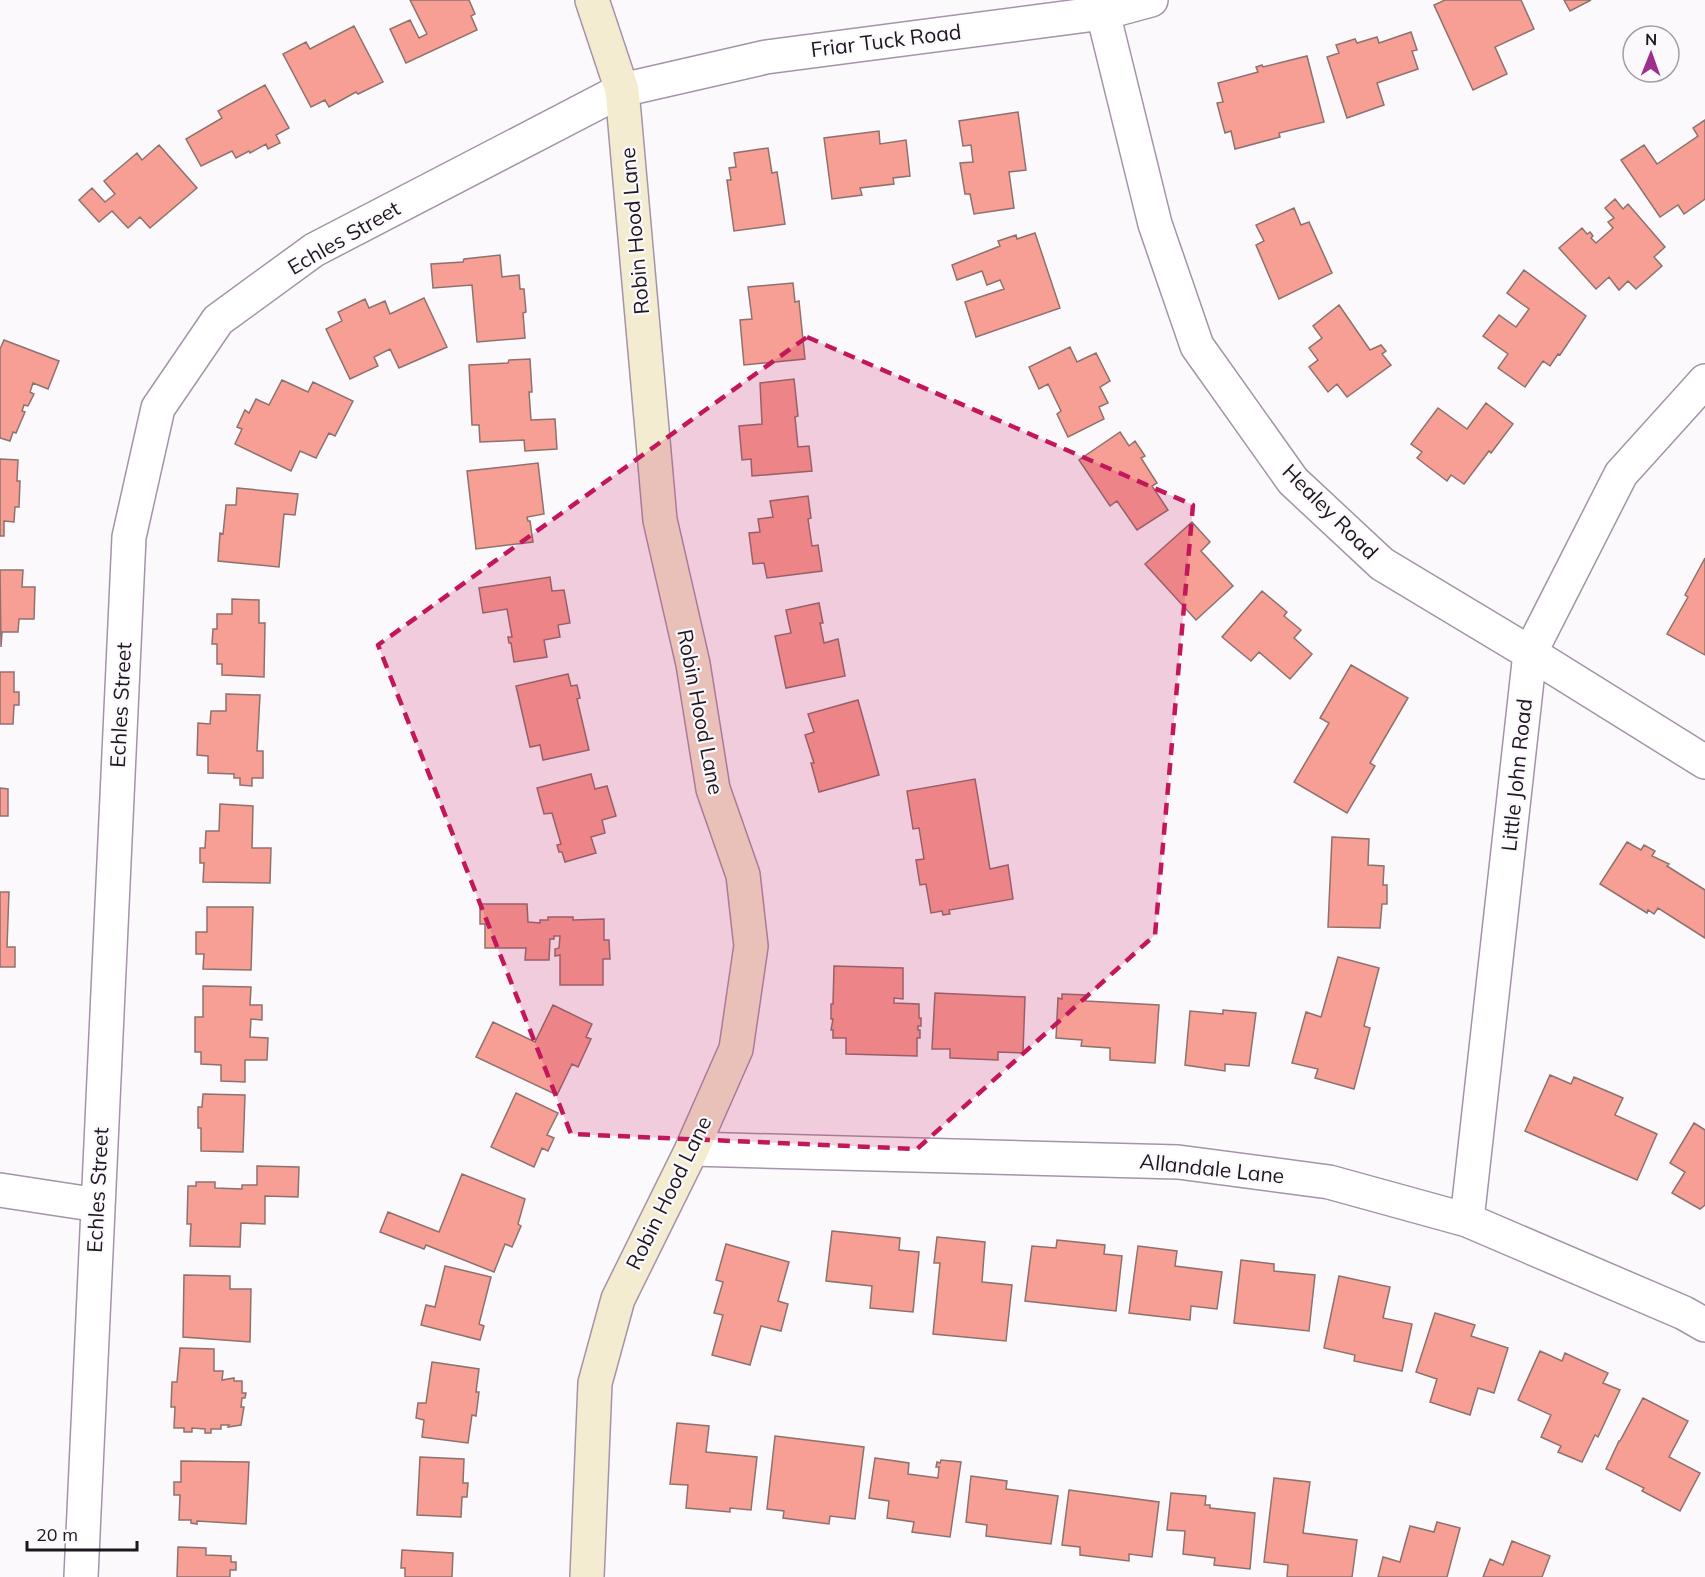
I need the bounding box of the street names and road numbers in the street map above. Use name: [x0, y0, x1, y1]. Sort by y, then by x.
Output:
street label: Friar Tuck Road: [809, 18, 963, 62]
street label: Robin Hood Lane: [614, 146, 654, 316]
street label: Echles Street: [283, 195, 404, 280]
street label: Healey Road: [1277, 458, 1384, 565]
street label: Robin Hood Lane: [672, 627, 730, 797]
street label: Echles Street: [104, 642, 136, 768]
street label: Little John Road: [1495, 697, 1537, 852]
street label: Robin Hood Lane: [620, 1112, 717, 1274]
street label: Echles Street: [81, 1127, 113, 1253]
street label: Allandale Lane: [1139, 1147, 1286, 1189]

